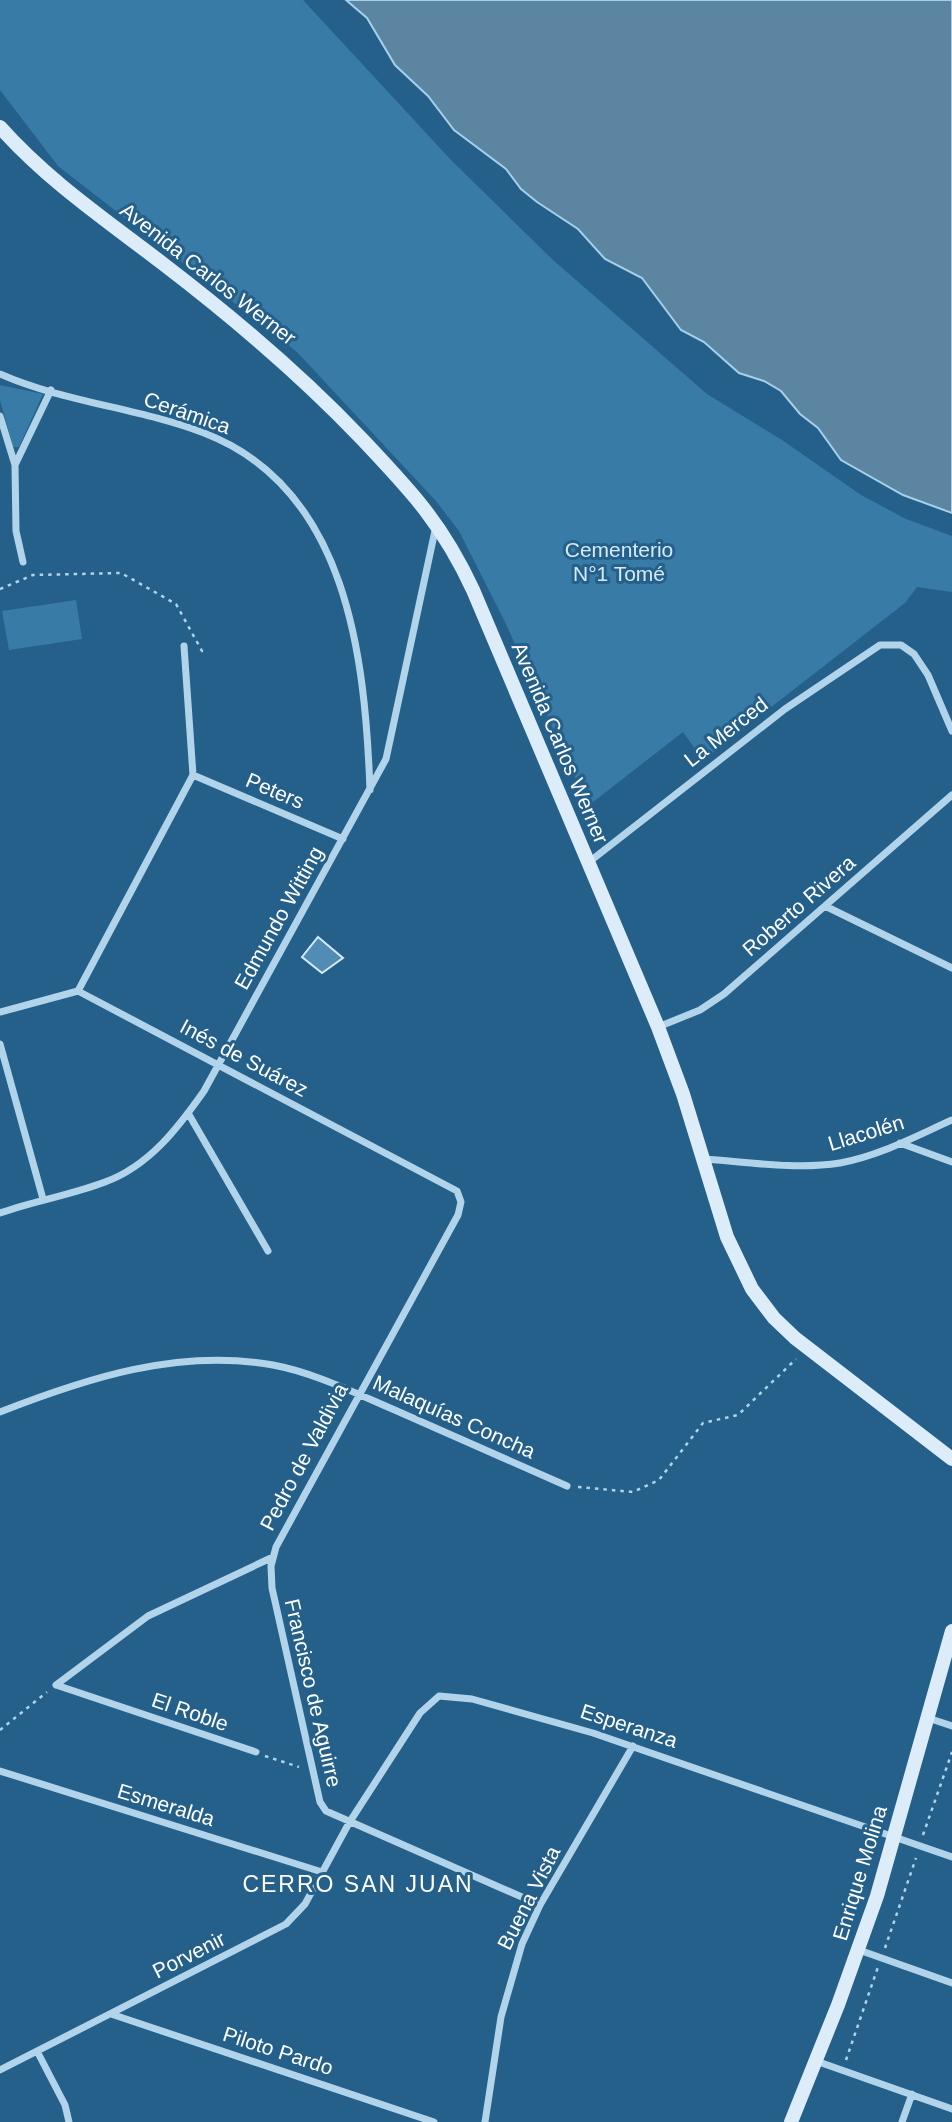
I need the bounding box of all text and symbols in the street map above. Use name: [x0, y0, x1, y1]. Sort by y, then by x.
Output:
street label: Avenida Carlos Werner: [116, 198, 301, 349]
street label: Cerámica: [141, 387, 234, 438]
park label: Cementerio N°1 Tomé: [565, 538, 673, 585]
street label: Avenida Carlos Werner: [508, 639, 613, 847]
street label: La Merced: [680, 692, 772, 771]
street label: Peters: [243, 768, 308, 813]
street label: Edmundo Witting: [230, 842, 327, 993]
street label: Roberto Rivera: [738, 850, 860, 961]
street label: Inés de Suárez: [176, 1014, 312, 1101]
street label: Llacolén: [825, 1110, 907, 1155]
street label: Malaquías Concha: [370, 1370, 539, 1463]
street label: Pedro de Valdivia: [255, 1379, 352, 1534]
street label: Francisco de Aguirre: [281, 1596, 346, 1789]
street label: El Roble: [149, 1688, 231, 1735]
street label: Esperanza: [578, 1699, 681, 1752]
street label: Esmeralda: [115, 1779, 218, 1830]
street label: Enrique Molina: [828, 1802, 891, 1943]
street label: Buena Vista: [493, 1842, 565, 1953]
district label: CERRO SAN JUAN: [242, 1871, 474, 1897]
street label: Porvenir: [149, 1927, 229, 1983]
street label: Piloto Pardo: [220, 2022, 336, 2079]

